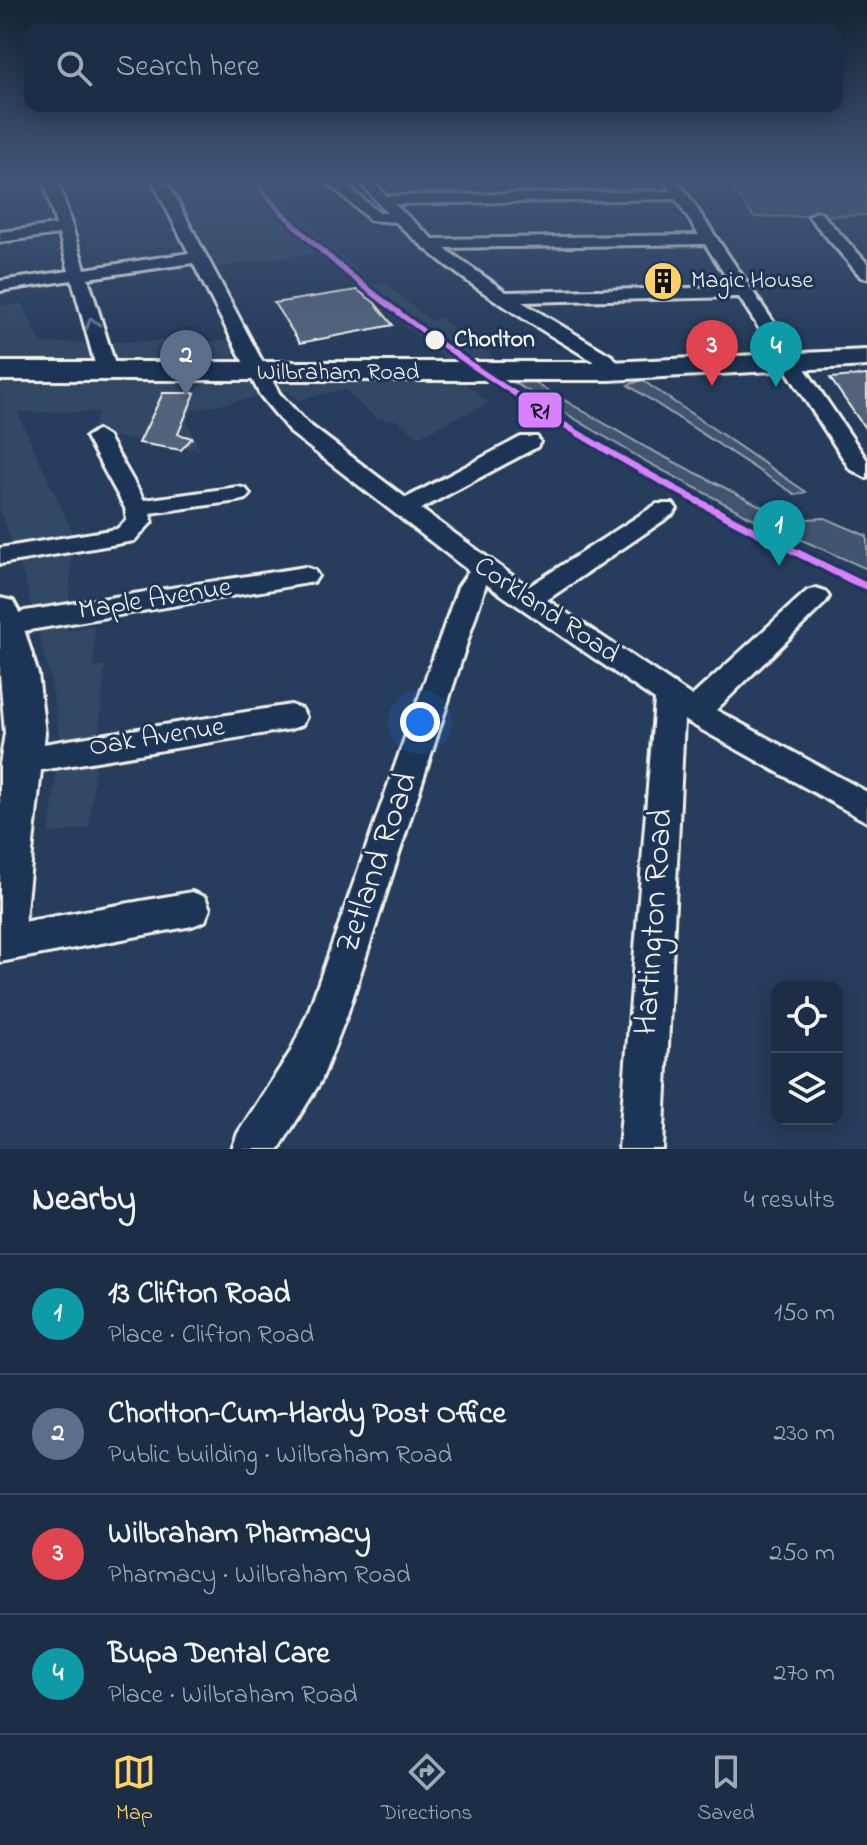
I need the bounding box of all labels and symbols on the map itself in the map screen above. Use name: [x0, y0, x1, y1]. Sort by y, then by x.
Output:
building icon: Magic House: [642, 260, 684, 302]
place label: Magic House: [691, 264, 814, 299]
one-way arrow: [85, 317, 101, 330]
pin: 3: [686, 320, 738, 386]
pin: 4: [750, 321, 802, 387]
place label: Chorlton: [454, 323, 535, 358]
marker: Chorlton: [423, 328, 447, 352]
pin: 2: [160, 330, 212, 396]
street label: Wilbraham Road: [257, 356, 420, 391]
line badge: R1: [517, 391, 563, 429]
text: R1: [530, 397, 550, 429]
pin: 1: [753, 500, 805, 566]
street label: Corkland Road: [465, 547, 627, 675]
street label: Maple Avenue: [76, 568, 235, 632]
your location: [400, 702, 440, 742]
street label: Oak Avenue: [86, 707, 228, 769]
street label: Zetland Road: [324, 766, 432, 960]
street label: Hartington Road: [622, 807, 688, 1037]

